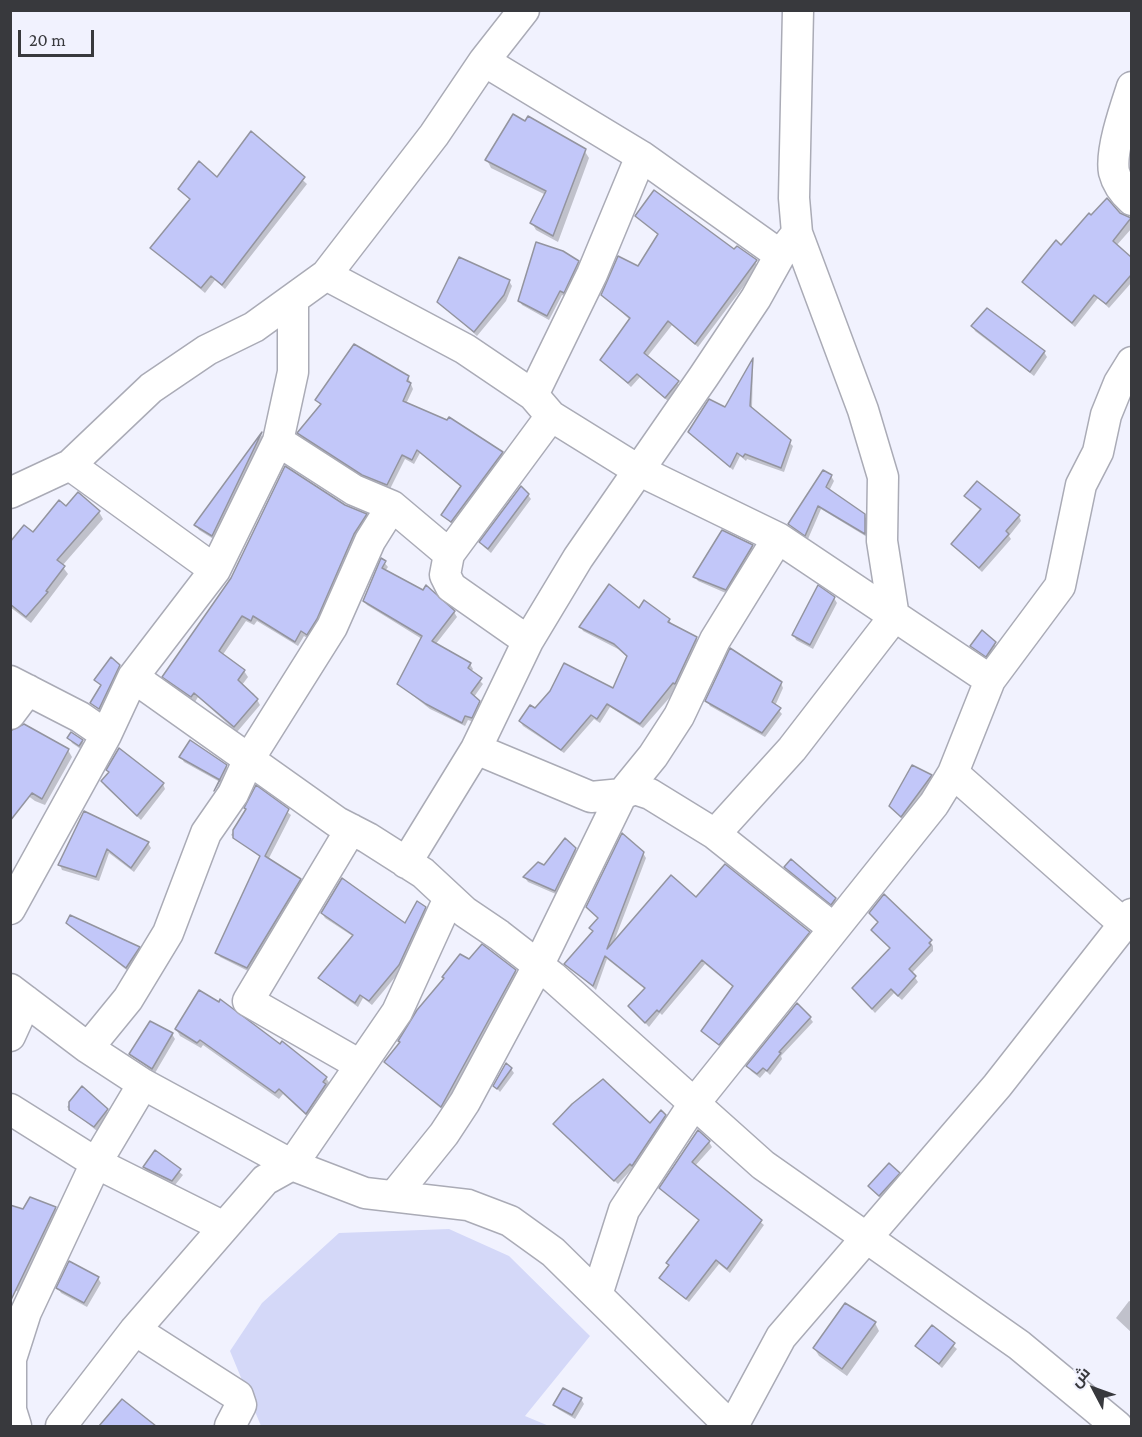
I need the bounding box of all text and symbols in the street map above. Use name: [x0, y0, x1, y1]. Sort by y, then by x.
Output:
scale bar: [21, 18, 98, 56]
text: 20 m: [29, 30, 66, 50]
north arrow: [1064, 1359, 1124, 1419]
text: ش: [1067, 1364, 1093, 1390]

